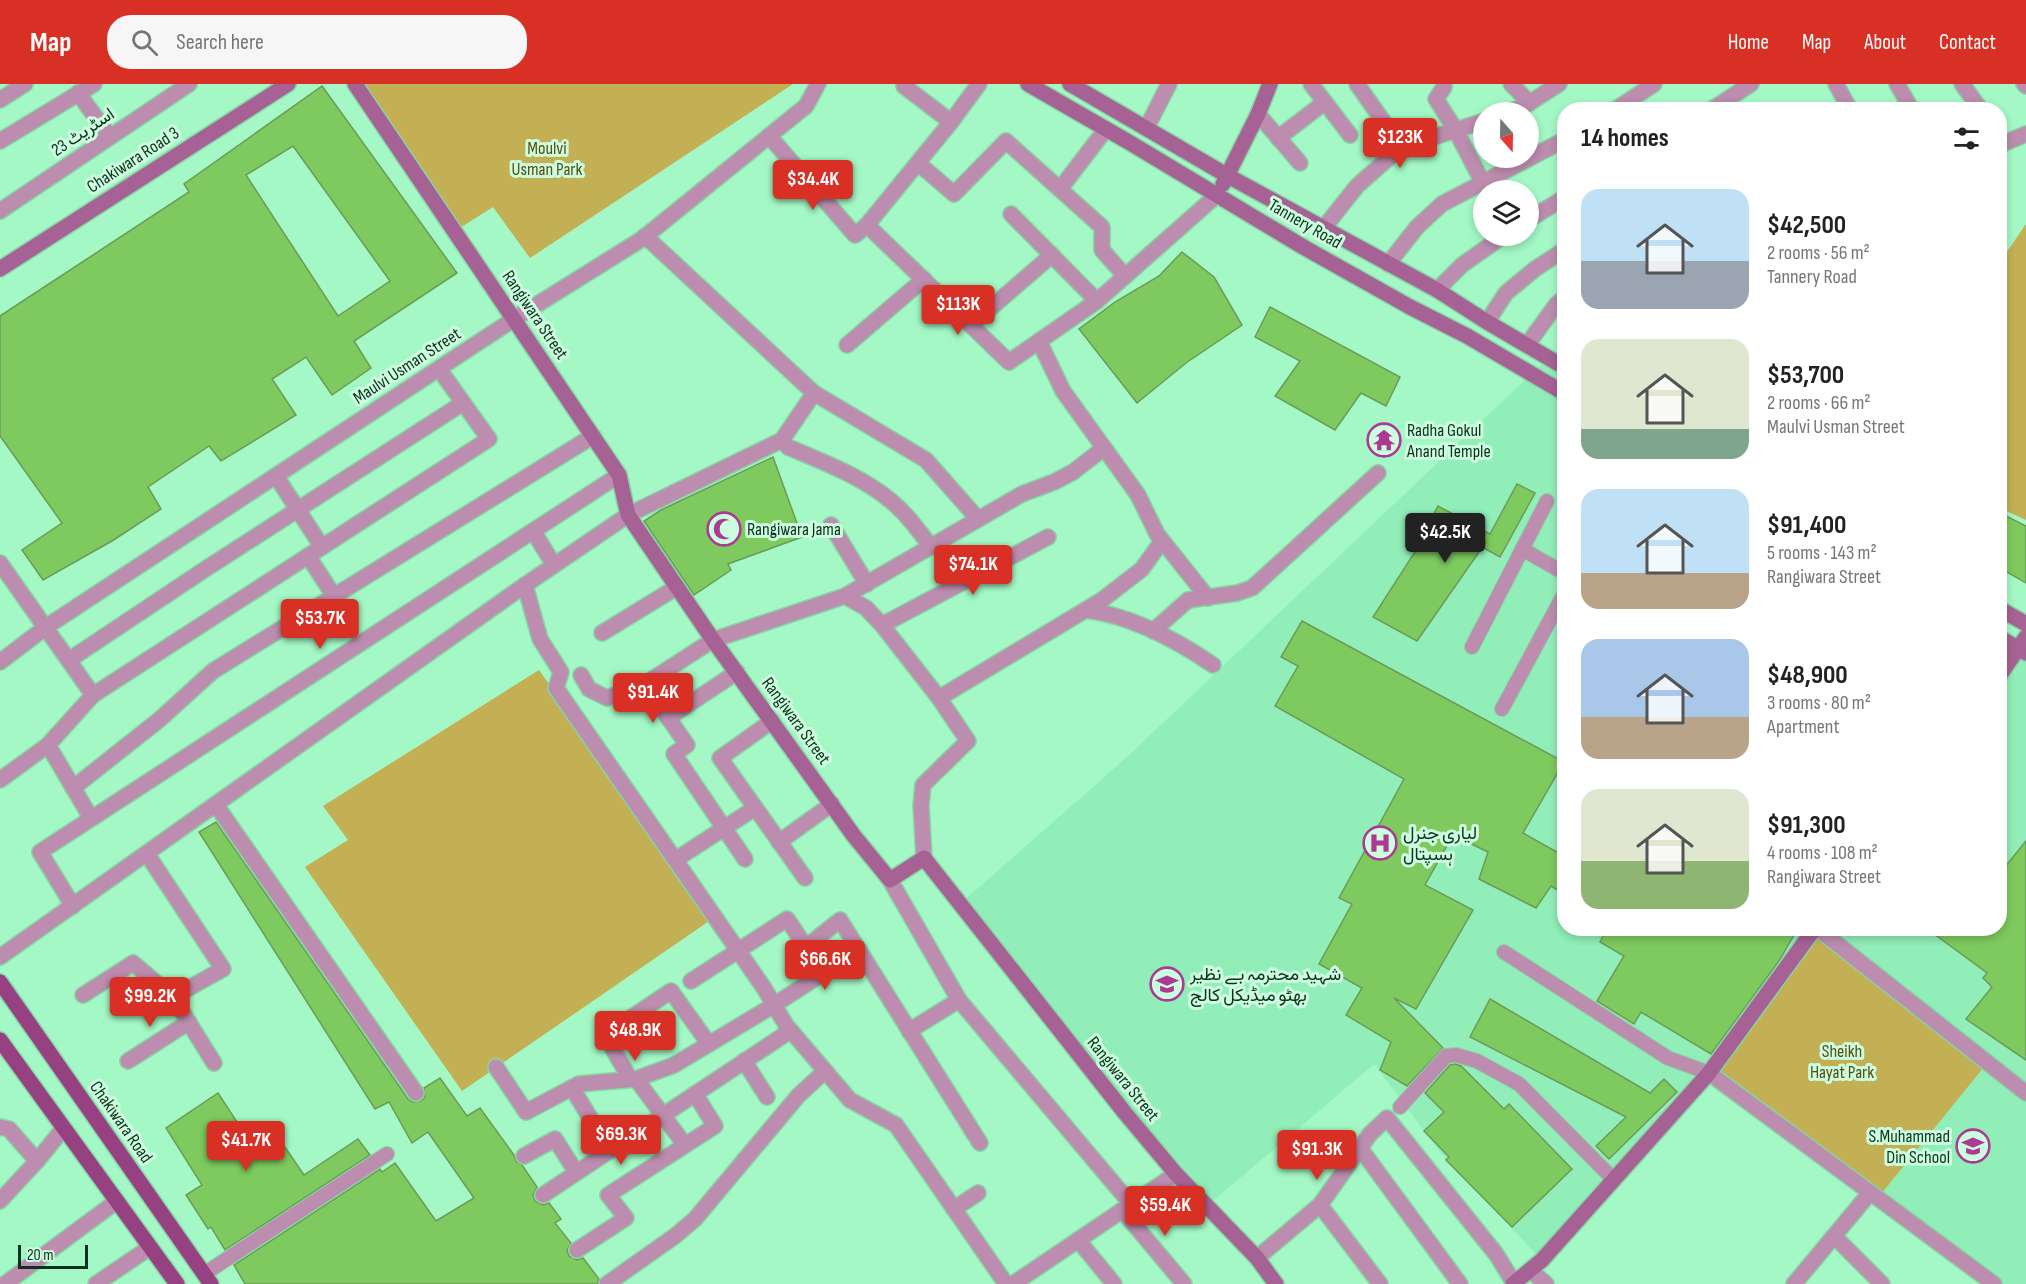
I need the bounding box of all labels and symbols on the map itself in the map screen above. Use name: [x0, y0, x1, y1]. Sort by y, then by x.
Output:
north arrow: [1473, 102, 1539, 168]
street label: اسٹریٹ 23: [47, 103, 119, 161]
pin: $123K: [1358, 118, 1442, 169]
street label: Chakiwara Road 3: [83, 122, 183, 198]
park label: Moulvi Usman Park: [512, 138, 582, 180]
pin: $34.4K: [764, 160, 862, 211]
street label: Tannery Road: [1265, 195, 1345, 253]
street label: Rangiwara Street: [498, 267, 573, 364]
pin: $113K: [916, 285, 1000, 336]
street label: Maulvi Usman Street: [349, 323, 465, 409]
place label: Radha Gokul Anand Temple: [1406, 420, 1491, 462]
temple icon: Radha Gokul Anand Temple: [1366, 422, 1402, 458]
mosque icon: Rangiwara Jama: [706, 511, 742, 547]
pin: $42.5K: [1396, 513, 1494, 564]
place label: Rangiwara Jama: [747, 519, 841, 540]
pin: $74.1K: [924, 545, 1022, 596]
pin: $53.7K: [271, 599, 369, 650]
pin: $91.4K: [604, 673, 702, 724]
street label: Rangiwara Street: [757, 673, 835, 769]
place label: لیاری جنرل ہسپتال: [1403, 823, 1477, 866]
hospital icon: لیاری جنرل ہسپتال: [1362, 825, 1398, 861]
pin: $66.6K: [776, 940, 874, 991]
place label: شہید محترمہ بے نظیر بھٹو میڈیکل کالج: [1189, 964, 1341, 1007]
school or university icon: شہید محترمہ بے نظیر بھٹو میڈیکل کالج: [1149, 966, 1185, 1002]
pin: $99.2K: [101, 977, 199, 1028]
pin: $48.9K: [586, 1011, 684, 1062]
street label: Rangiwara Street: [1083, 1032, 1164, 1126]
park label: Sheikh Hayat Park: [1810, 1041, 1874, 1083]
street label: Chakiwara Road: [85, 1077, 157, 1167]
pin: $69.3K: [572, 1115, 670, 1166]
pin: $41.7K: [197, 1121, 295, 1172]
place label: S.Muhammad Din School: [1868, 1126, 1950, 1168]
school or university icon: S.Muhammad Din School: [1955, 1128, 1991, 1164]
pin: $91.3K: [1268, 1130, 1366, 1181]
pin: $59.4K: [1116, 1186, 1214, 1237]
scale bar: [18, 1242, 88, 1270]

